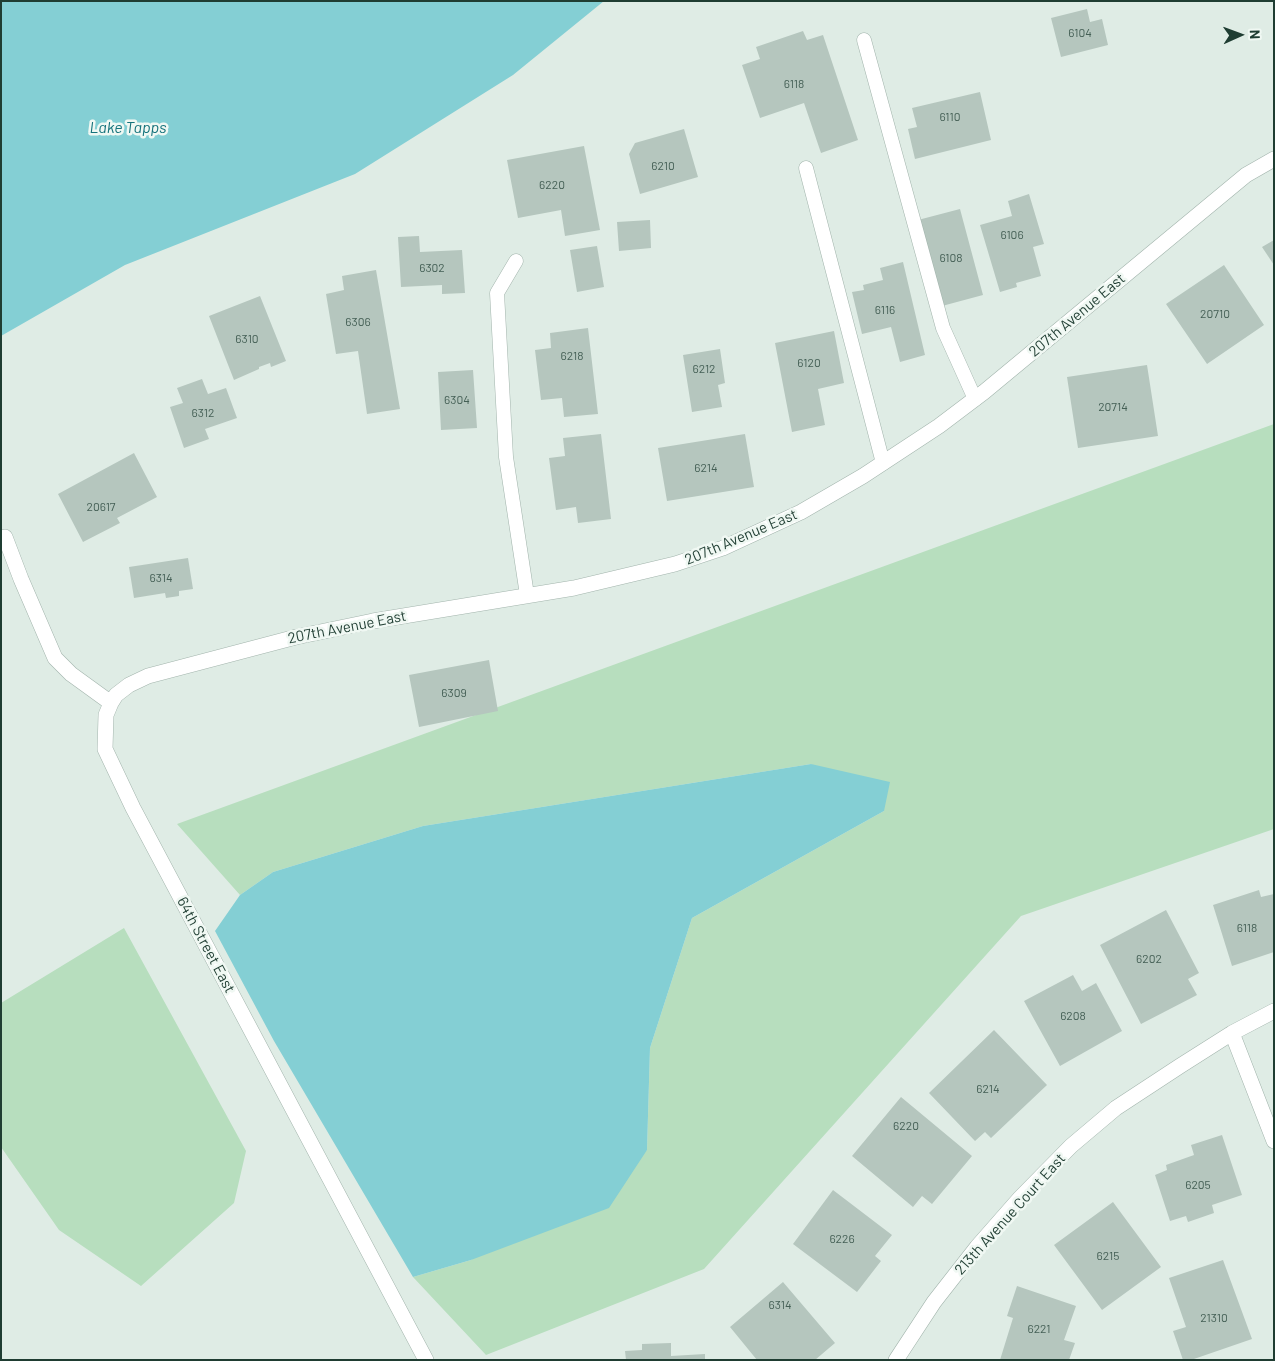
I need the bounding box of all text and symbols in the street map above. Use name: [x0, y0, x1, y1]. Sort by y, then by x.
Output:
north arrow: [1215, 10, 1265, 60]
house number: 6104: [1068, 26, 1092, 40]
text: N: [1247, 30, 1264, 39]
house number: 6118: [784, 77, 804, 91]
house number: 6110: [939, 110, 961, 124]
water label: Lake Tapps: [89, 118, 167, 138]
house number: 6210: [651, 159, 675, 173]
house number: 6220: [539, 178, 565, 192]
house number: 6106: [1000, 228, 1024, 242]
house number: 6108: [939, 251, 963, 265]
house number: 6302: [419, 261, 445, 275]
street label: 207th Avenue East: [1025, 269, 1129, 361]
house number: 6116: [875, 303, 895, 317]
house number: 20710: [1200, 307, 1230, 321]
house number: 6306: [345, 315, 371, 329]
house number: 6310: [235, 332, 259, 346]
house number: 6218: [561, 349, 583, 363]
house number: 6120: [797, 356, 821, 370]
house number: 6212: [692, 362, 716, 376]
house number: 6304: [444, 393, 470, 407]
house number: 20714: [1098, 400, 1128, 414]
house number: 6312: [192, 406, 214, 420]
house number: 6214: [694, 461, 718, 475]
house number: 20617: [86, 500, 116, 514]
street label: 207th Avenue East: [682, 505, 800, 569]
house number: 6314: [149, 571, 173, 585]
street label: 207th Avenue East: [286, 607, 408, 647]
house number: 6309: [441, 686, 467, 700]
street label: 64th Street East: [173, 894, 239, 996]
house number: 6118: [1237, 921, 1257, 935]
house number: 6202: [1136, 952, 1162, 966]
house number: 6208: [1060, 1009, 1086, 1023]
house number: 6214: [976, 1082, 1000, 1096]
house number: 6220: [893, 1119, 919, 1133]
street label: 213th Avenue Court East: [951, 1150, 1069, 1278]
house number: 6205: [1185, 1178, 1211, 1192]
house number: 6226: [829, 1232, 855, 1246]
house number: 6215: [1097, 1249, 1119, 1263]
house number: 6314: [768, 1298, 792, 1312]
house number: 21310: [1200, 1311, 1228, 1325]
house number: 6221: [1027, 1322, 1051, 1336]

